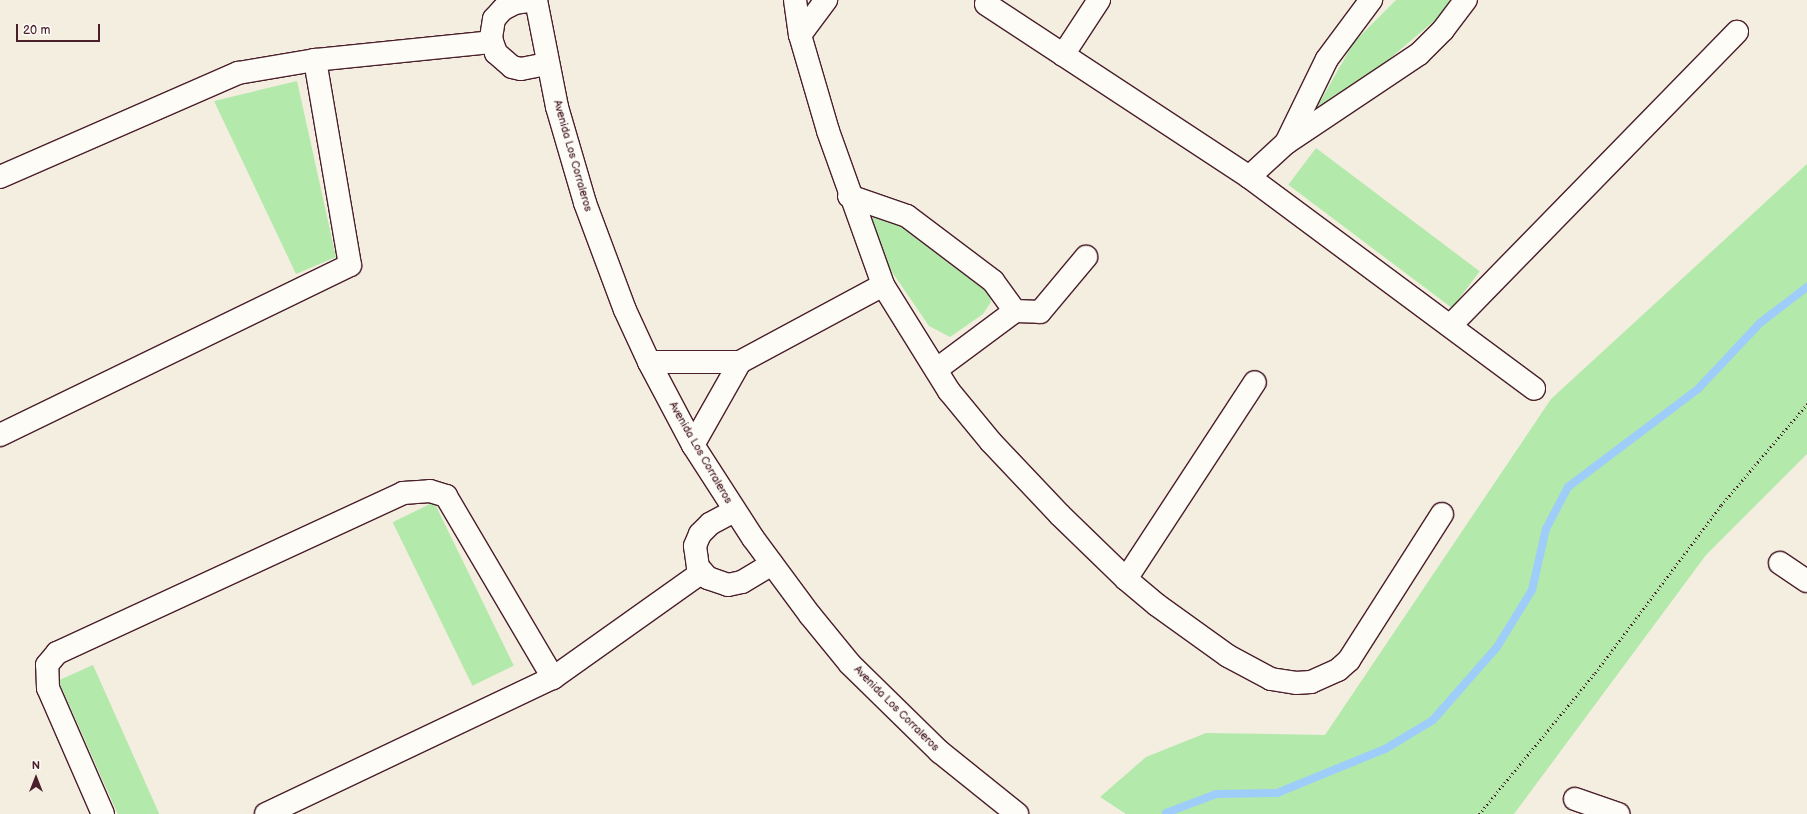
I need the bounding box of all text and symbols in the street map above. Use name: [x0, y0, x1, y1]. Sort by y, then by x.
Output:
scale bar: [18, 16, 102, 42]
text: 20 m: [23, 23, 50, 38]
street label: Avenida Los Corraleros: [550, 99, 594, 213]
street label: Avenida Los Corraleros: [665, 400, 735, 506]
street label: Avenida Los Corraleros: [851, 664, 941, 754]
north arrow: [16, 758, 56, 798]
text: N: [32, 759, 40, 772]

